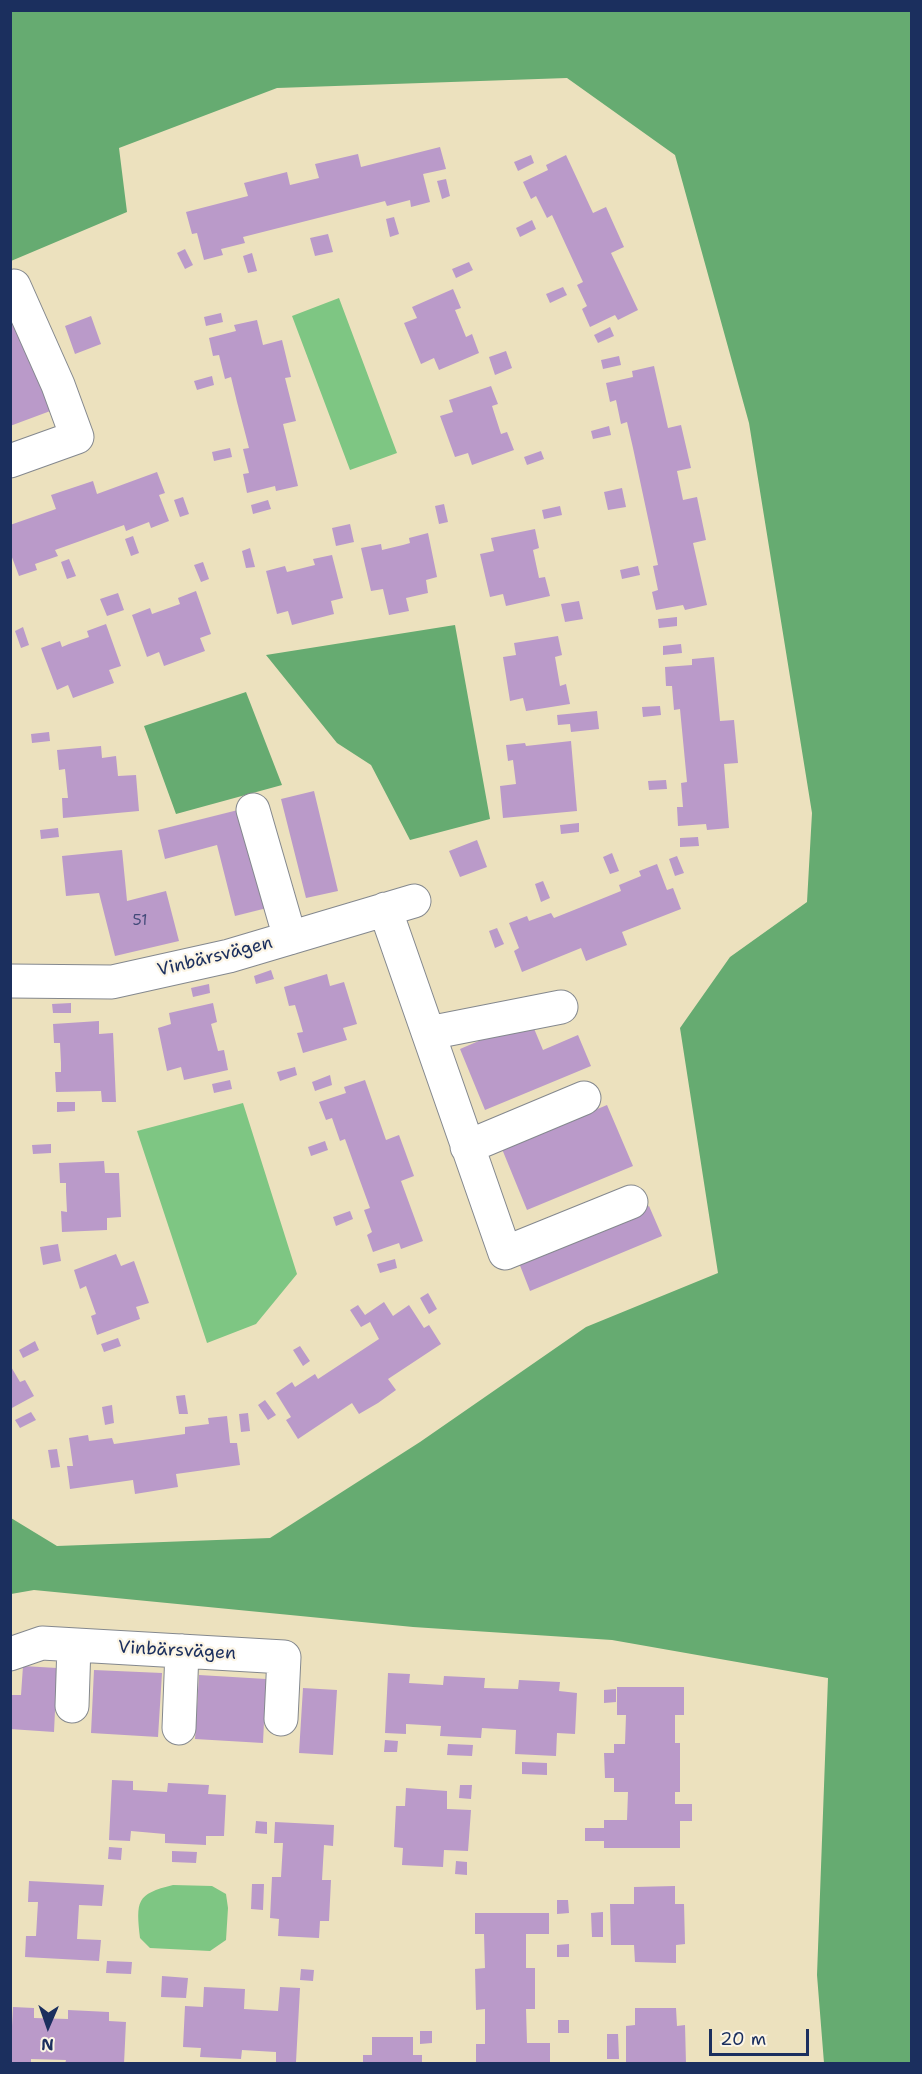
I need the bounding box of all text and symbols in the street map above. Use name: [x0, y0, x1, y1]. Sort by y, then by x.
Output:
house number: 51: [133, 912, 147, 930]
street label: Vinbärsvägen: [155, 932, 275, 982]
street label: Vinbärsvägen: [118, 1637, 236, 1665]
north arrow: [18, 1996, 78, 2056]
scale bar: [712, 2017, 812, 2055]
text: 20 m: [720, 2027, 766, 2051]
text: N: [41, 2034, 54, 2055]

